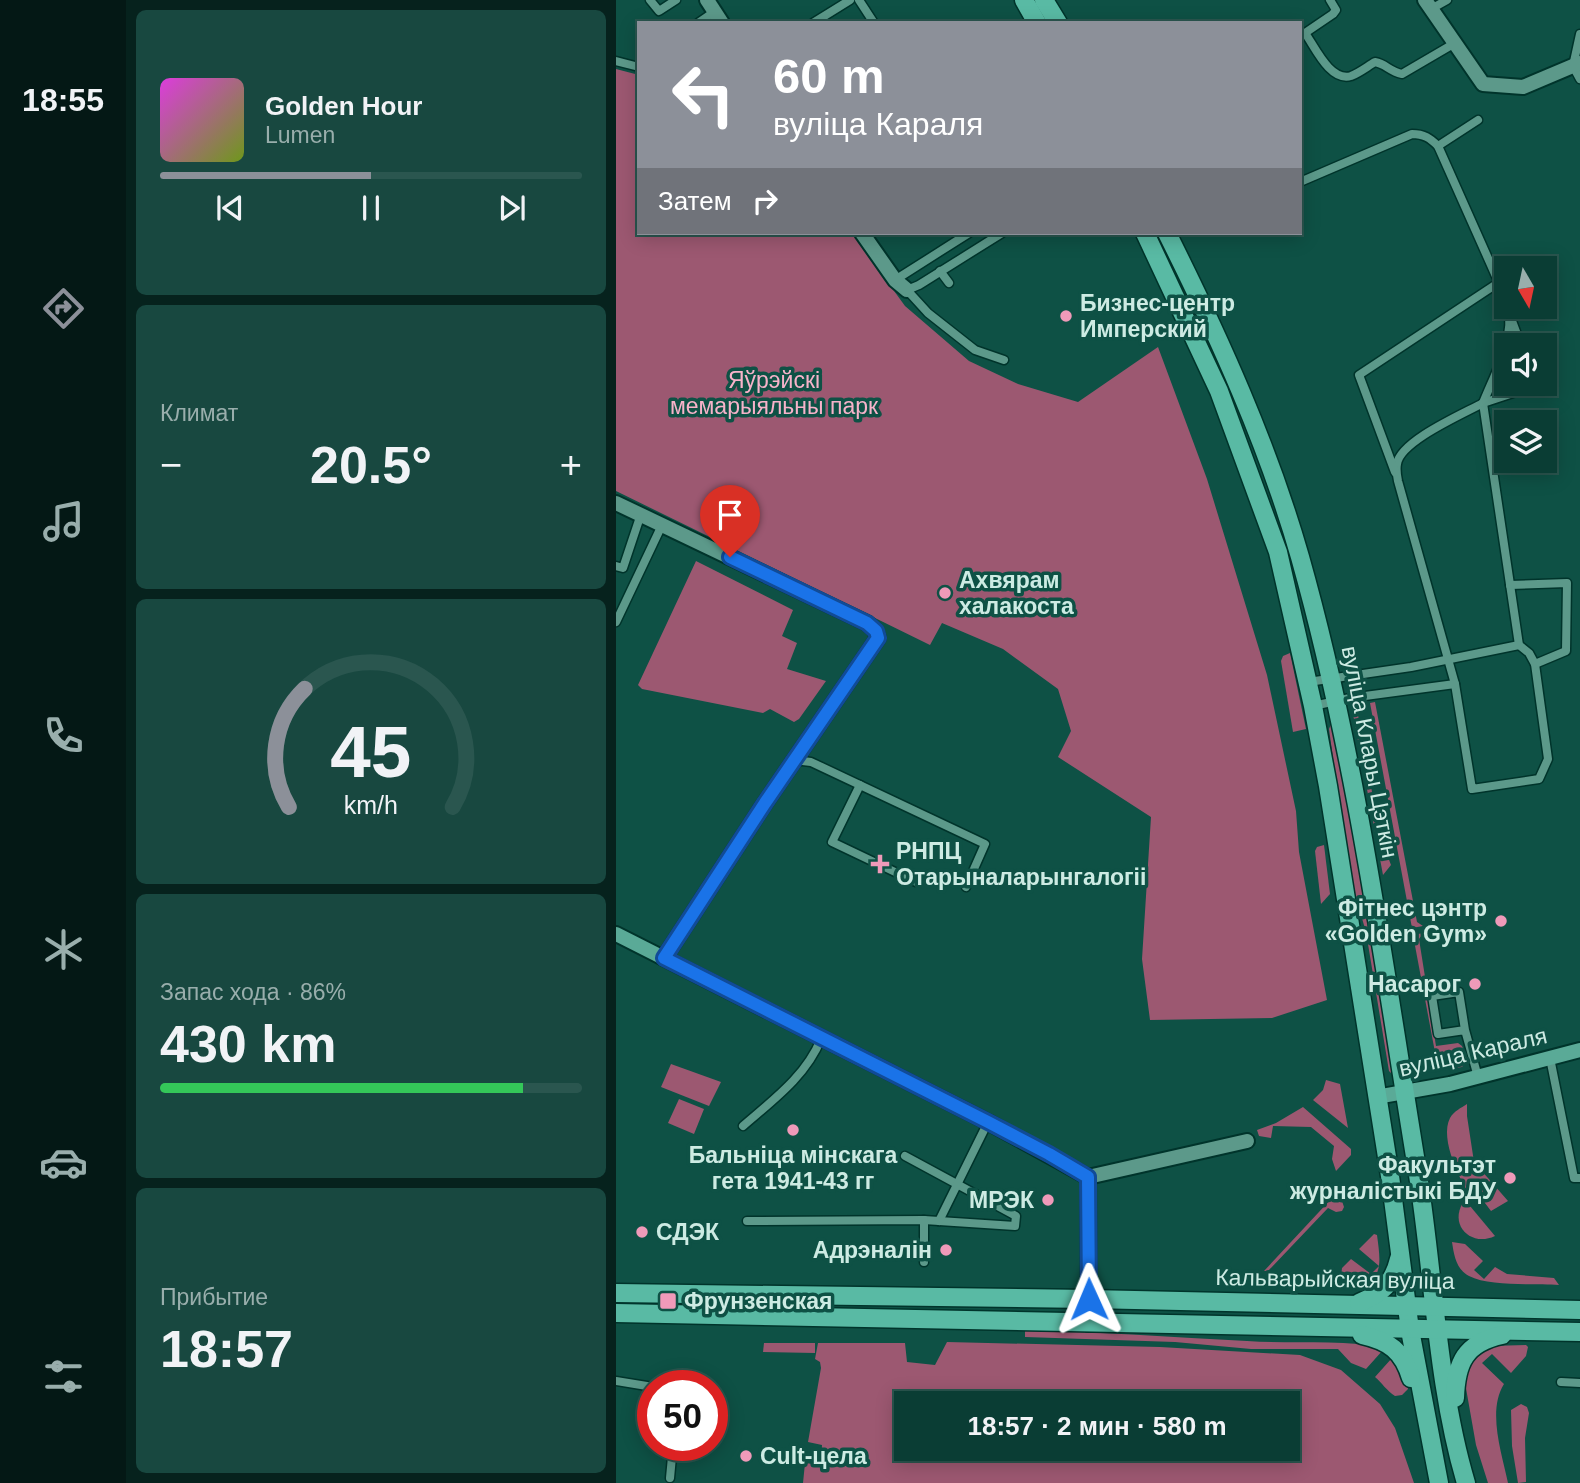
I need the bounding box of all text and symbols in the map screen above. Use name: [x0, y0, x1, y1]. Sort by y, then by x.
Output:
icon: left: [658, 49, 749, 140]
text: 60 m: [773, 49, 885, 103]
text: 18:55: [22, 82, 104, 118]
text: Golden Hour: [265, 91, 422, 121]
text: вуліца Караля: [773, 106, 983, 142]
text: Lumen: [265, 122, 335, 148]
icon: right: [746, 182, 784, 220]
text: Затем: [658, 186, 732, 216]
icon: previous: [211, 189, 249, 227]
icon: pause: [352, 189, 390, 227]
icon: next: [493, 189, 531, 227]
north arrow: [1494, 256, 1558, 318]
map controls: [1494, 256, 1557, 473]
icon: directions: [39, 284, 88, 333]
place label: Бизнес-центр Имперский: [1080, 290, 1235, 342]
marker: Бизнес-центр Имперский: [1058, 308, 1074, 324]
button: sound: [1494, 333, 1557, 396]
park label: Яўрэйскі мемарыяльны парк: [670, 367, 879, 419]
text: Климат: [160, 400, 238, 426]
button: layers: [1494, 410, 1557, 473]
text: 20.5°: [310, 436, 432, 494]
text: −: [160, 444, 182, 486]
text: +: [560, 444, 582, 486]
pin: [700, 485, 760, 557]
icon: arrive: [711, 496, 749, 534]
icon: music: [39, 497, 88, 546]
place label: Ахвярам халакоста: [959, 567, 1074, 619]
marker: Ахвярам халакоста: [937, 585, 953, 601]
street label: вуліца Клары Цэткін: [1337, 644, 1403, 860]
icon: phone: [39, 711, 88, 760]
text: 45: [331, 712, 411, 793]
text: km/h: [344, 791, 398, 819]
place label: РНПЦ Отарыналарынгалогіі: [896, 838, 1146, 890]
marker: РНПЦ Отарыналарынгалогіі: [870, 854, 890, 874]
place label: Фітнес цэнтр «Golden Gym»: [1325, 895, 1487, 947]
marker: Фітнес цэнтр «Golden Gym»: [1493, 913, 1509, 929]
icon: climate: [39, 925, 88, 974]
place label: Насарог: [1368, 971, 1461, 997]
marker: Насарог: [1467, 976, 1483, 992]
text: Запас хода · 86%: [160, 979, 346, 1005]
text: 430 km: [160, 1015, 336, 1073]
street label: вуліца Караля: [1396, 1022, 1550, 1082]
marker: Бальніца мінскага гета 1941-43 гг: [785, 1122, 801, 1138]
icon: car: [39, 1138, 88, 1187]
place label: Бальніца мінскага гета 1941-43 гг: [689, 1142, 898, 1194]
place label: Факультэт журналістыкі БДУ: [1289, 1152, 1497, 1204]
marker: Факультэт журналістыкі БДУ: [1502, 1170, 1518, 1186]
place label: МРЭК: [969, 1187, 1035, 1213]
marker: МРЭК: [1040, 1192, 1056, 1208]
place label: СДЭК: [656, 1219, 720, 1245]
marker: СДЭК: [634, 1224, 650, 1240]
place label: Адрэналін: [813, 1237, 932, 1263]
marker: Адрэналін: [938, 1242, 954, 1258]
position arrow: [1052, 1262, 1126, 1336]
street label: Кальварыйская вуліца: [1215, 1264, 1455, 1294]
text: Прибытие: [160, 1284, 268, 1310]
place label: Фрунзенская: [684, 1288, 832, 1314]
marker: Фрунзенская: [658, 1291, 678, 1311]
text: 18:57: [160, 1320, 293, 1378]
icon: filters: [39, 1352, 88, 1401]
speed limit sign: 50: [637, 1370, 728, 1461]
text: 18:57 · 2 мин · 580 m: [967, 1411, 1227, 1441]
place label: Cult-цела: [760, 1443, 867, 1469]
marker: Cult-цела: [738, 1448, 754, 1464]

